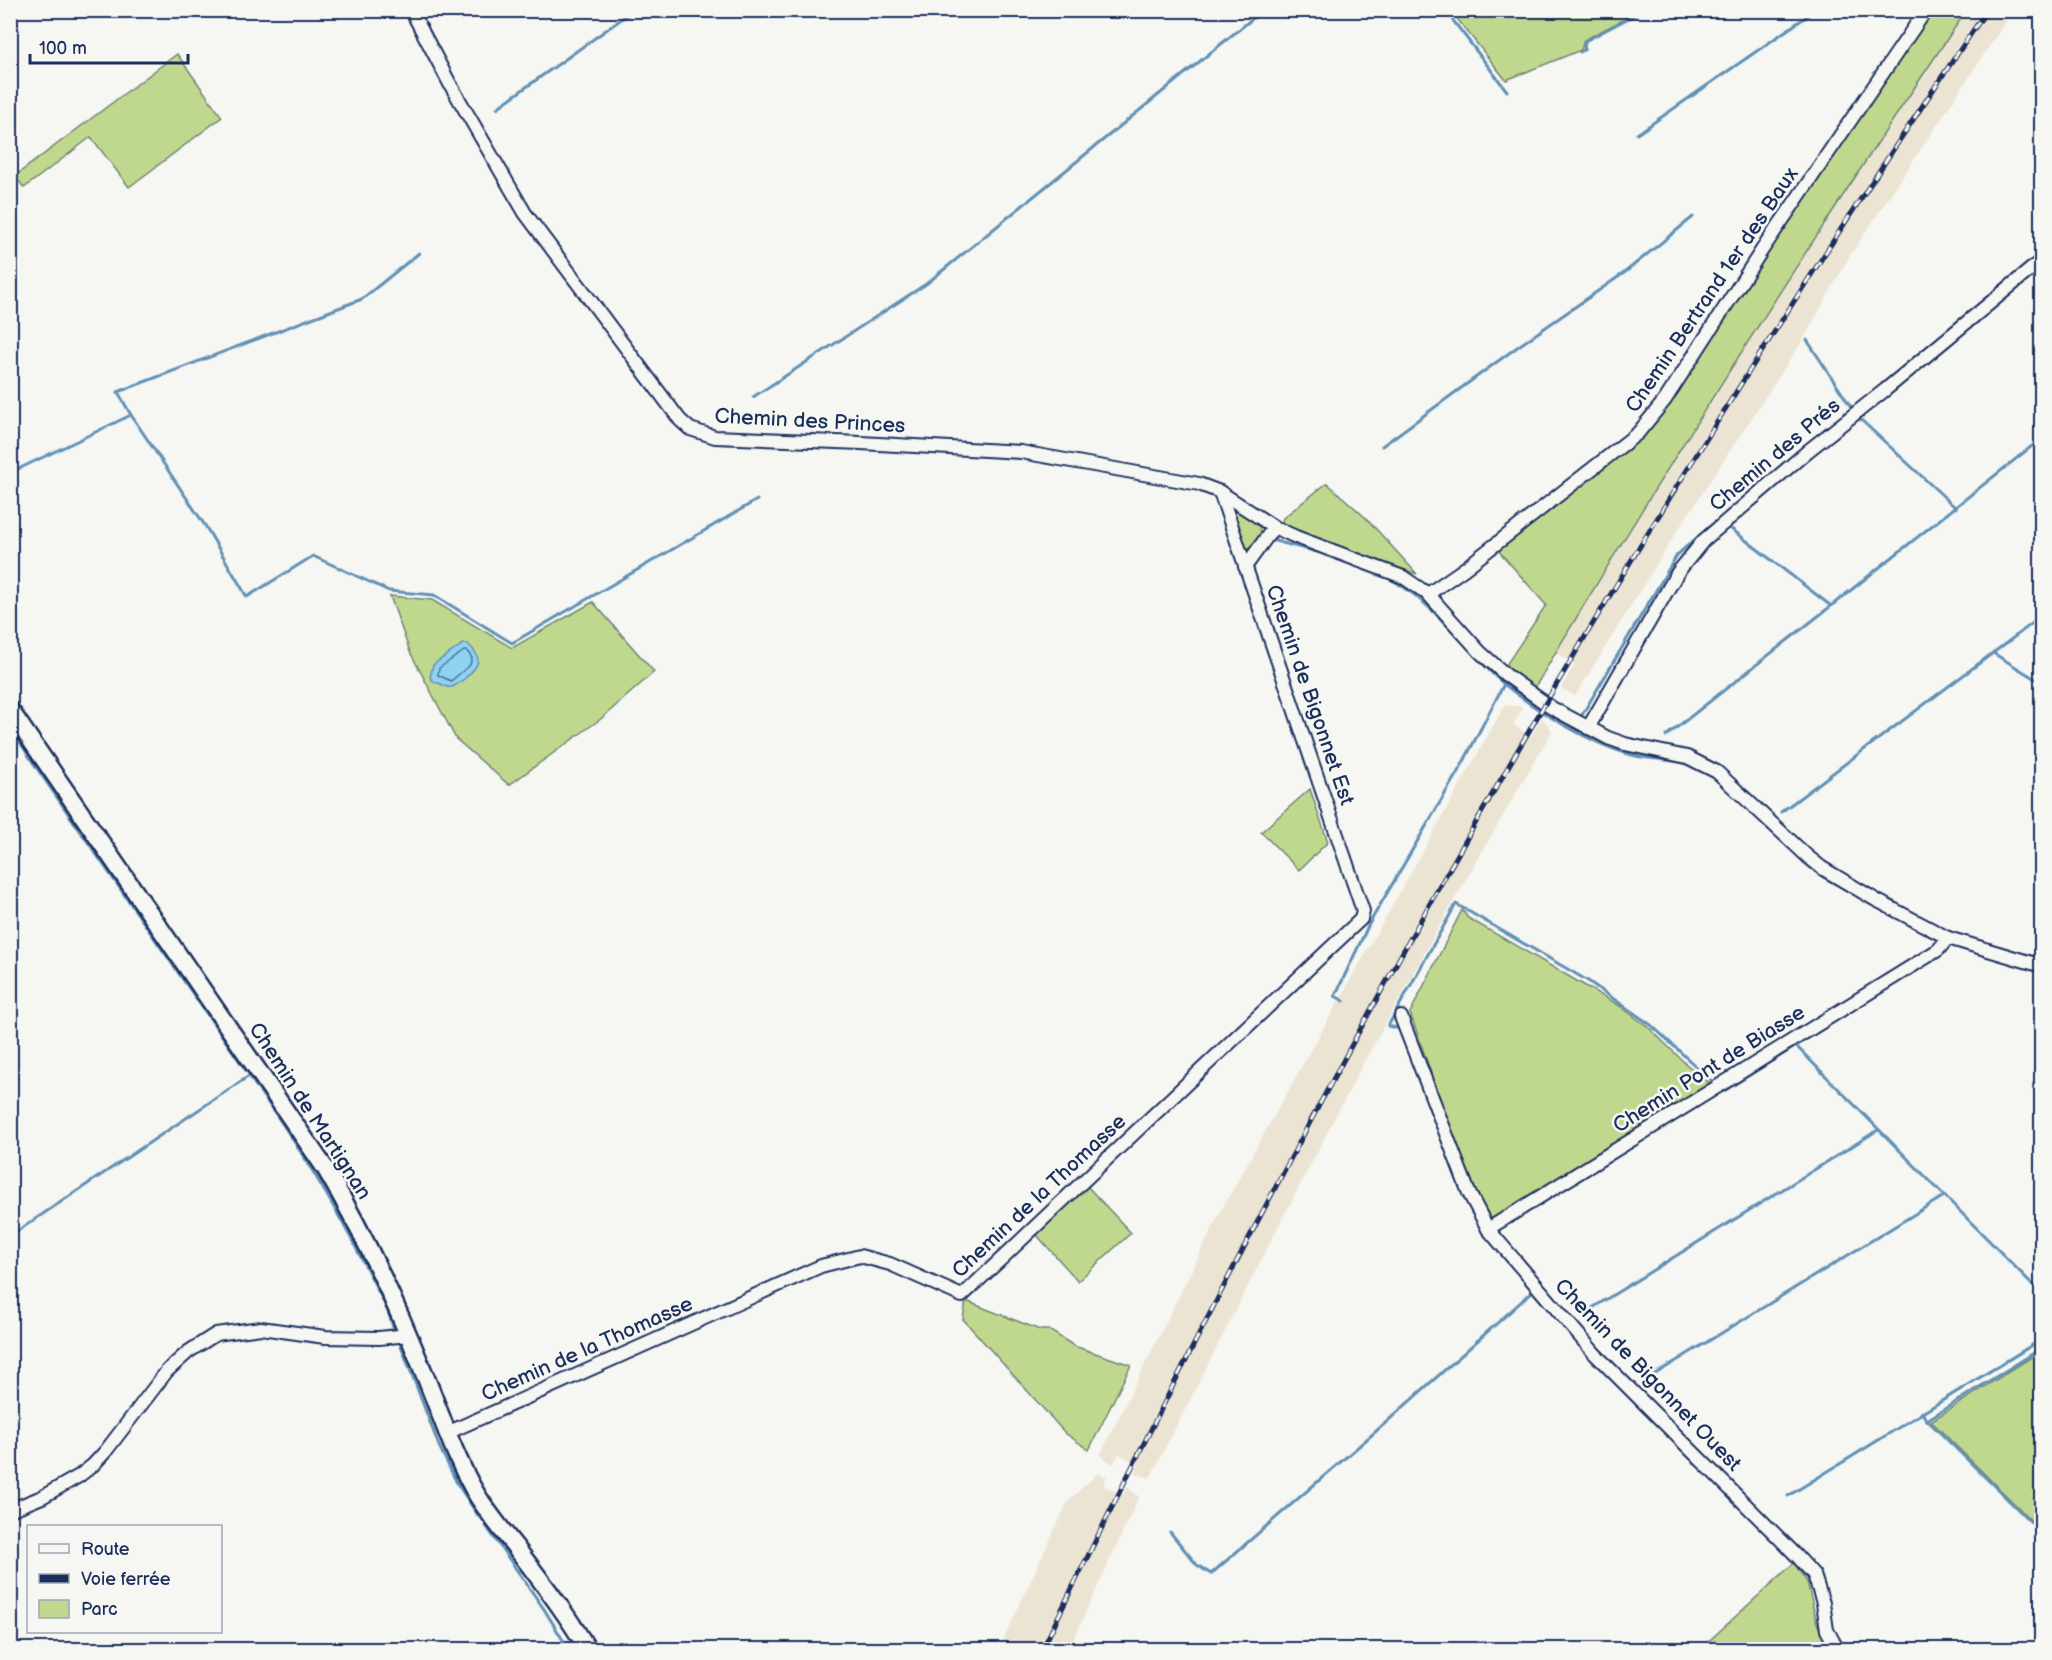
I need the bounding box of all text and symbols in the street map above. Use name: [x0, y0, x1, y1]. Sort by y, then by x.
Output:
scale bar: [30, 27, 188, 65]
text: 100 m: [39, 38, 87, 59]
street label: Chemin Bertrand 1er des Baux: [1620, 162, 1804, 417]
street label: Chemin des Prés: [1705, 393, 1845, 517]
street label: Chemin des Princes: [714, 404, 906, 438]
street label: Chemin de Bigonnet Est: [1261, 582, 1360, 809]
street label: Chemin Pont de Biasse: [1608, 1000, 1810, 1138]
street label: Chemin de Martignan: [243, 1018, 377, 1204]
street label: Chemin de la Thomasse: [947, 1109, 1131, 1283]
street label: Chemin de Bigonnet Ouest: [1550, 1274, 1747, 1477]
street label: Chemin de la Thomasse: [478, 1291, 696, 1407]
legend: [27, 1525, 222, 1633]
text: Route: [81, 1539, 130, 1560]
text: Voie ferrée: [81, 1569, 171, 1590]
text: Parc: [81, 1599, 118, 1620]

